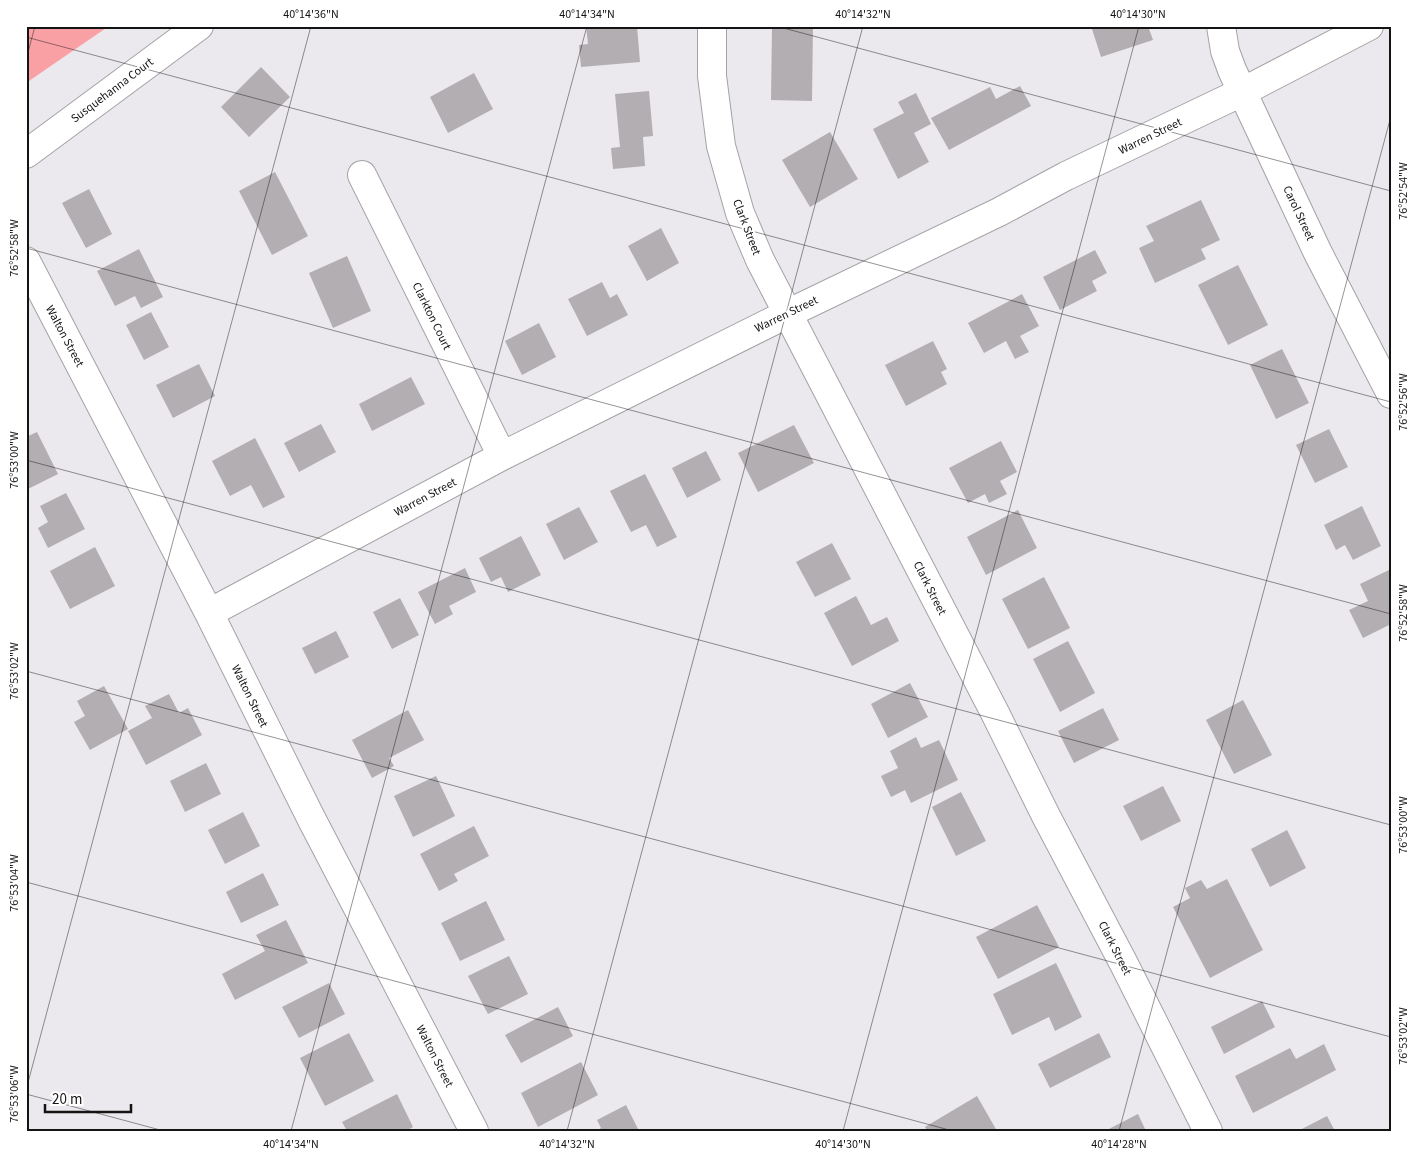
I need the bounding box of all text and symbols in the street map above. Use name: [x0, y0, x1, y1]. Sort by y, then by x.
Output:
text: 40°14'36"N: [283, 6, 339, 23]
text: 40°14'34"N: [559, 6, 615, 23]
text: 40°14'32"N: [835, 6, 891, 23]
text: 40°14'30"N: [1110, 6, 1166, 23]
street label: Susquehanna Court: [68, 54, 157, 127]
street label: Warren Street: [1116, 114, 1185, 159]
text: 76°52'54"W: [1395, 162, 1412, 220]
street label: Carol Street: [1278, 183, 1319, 244]
street label: Clark Street: [728, 197, 765, 258]
text: 76°52'58"W: [6, 219, 23, 277]
street label: Clarkton Court: [408, 280, 455, 353]
street label: Warren Street: [752, 292, 821, 337]
street label: Walton Street: [41, 302, 88, 370]
text: 76°52'56"W: [1395, 373, 1412, 431]
text: 76°53'00"W: [6, 431, 23, 489]
street label: Warren Street: [391, 474, 459, 521]
street label: Clark Street: [909, 558, 950, 618]
text: 76°52'58"W: [1395, 584, 1412, 642]
text: 76°53'02"W: [6, 642, 23, 700]
street label: Walton Street: [227, 662, 272, 730]
text: 76°53'00"W: [1395, 796, 1412, 854]
text: 76°53'04"W: [6, 854, 23, 912]
street label: Clark Street: [1094, 918, 1135, 978]
text: 76°53'02"W: [1395, 1007, 1412, 1065]
street label: Walton Street: [412, 1022, 458, 1090]
text: 76°53'06"W: [6, 1065, 23, 1123]
scale bar: [45, 1082, 131, 1114]
text: 20 m: [52, 1089, 82, 1110]
text: 40°14'34"N: [263, 1136, 319, 1153]
text: 40°14'32"N: [539, 1136, 595, 1153]
text: 40°14'30"N: [815, 1136, 871, 1153]
text: 40°14'28"N: [1091, 1136, 1147, 1153]

